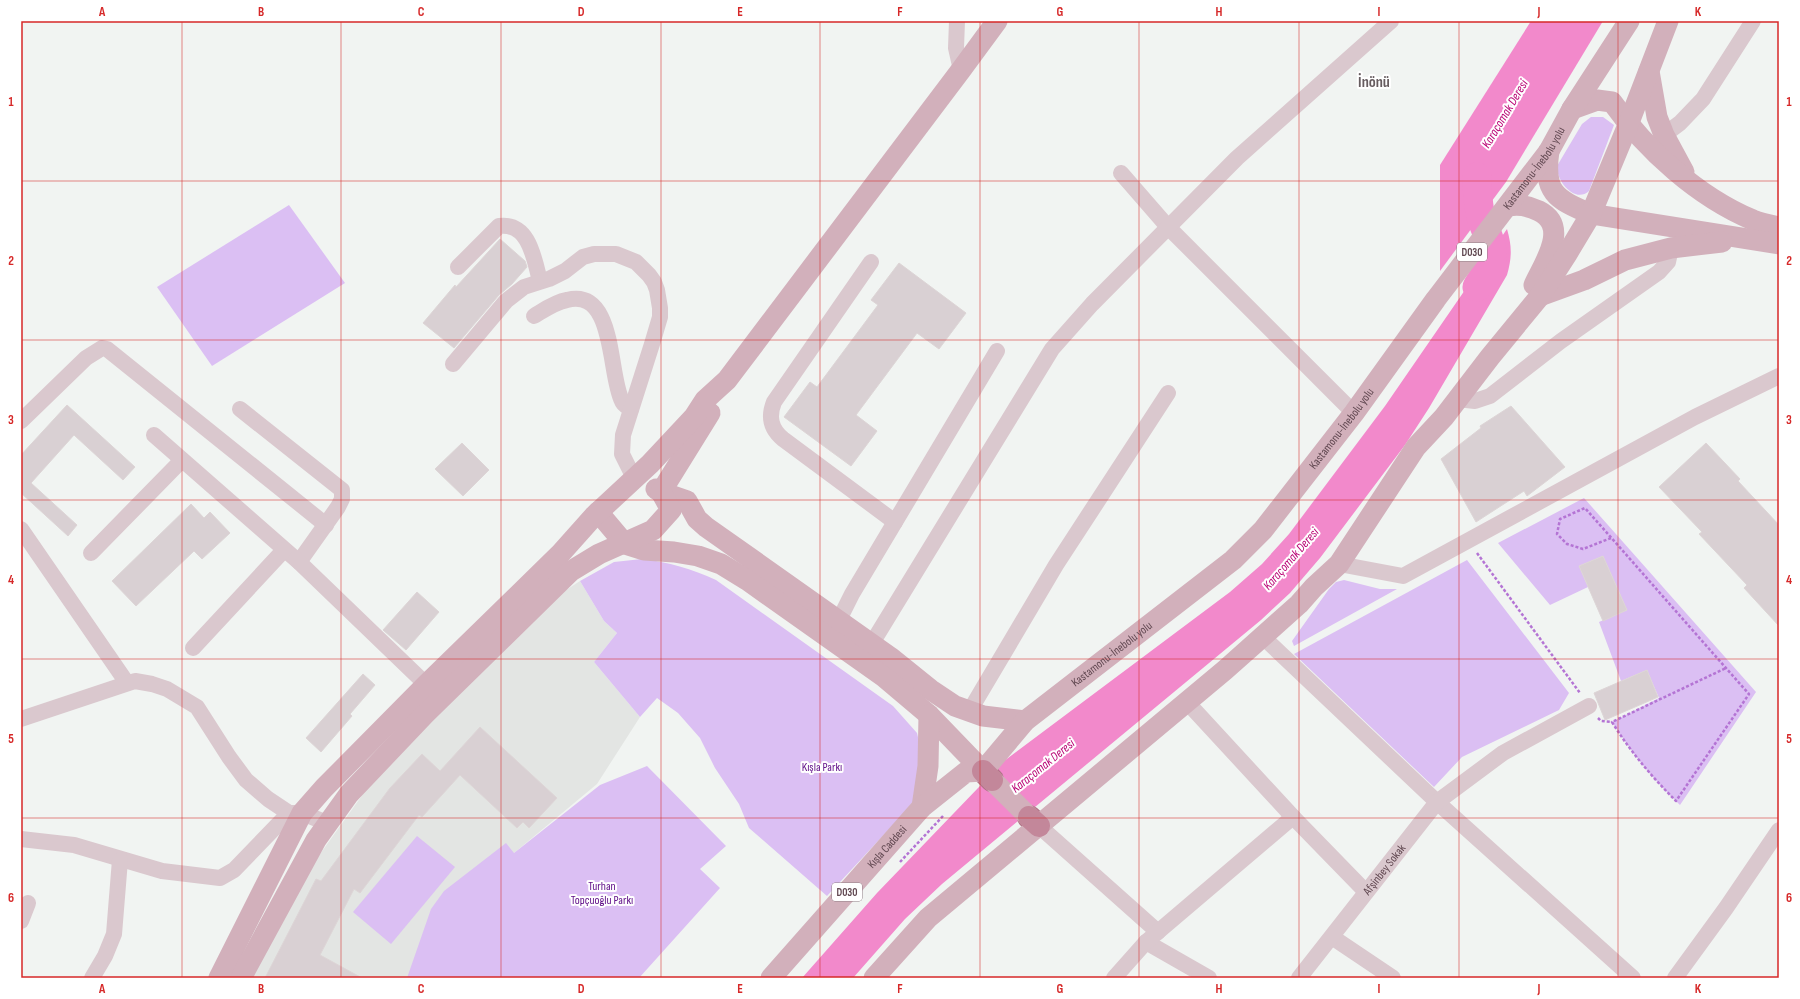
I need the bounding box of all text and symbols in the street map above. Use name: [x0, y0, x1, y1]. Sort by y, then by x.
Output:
text: A: [98, 4, 106, 20]
text: B: [258, 4, 264, 20]
text: C: [418, 4, 425, 20]
text: D: [578, 4, 585, 20]
text: E: [737, 4, 743, 20]
text: F: [897, 4, 903, 20]
text: G: [1057, 4, 1064, 20]
text: H: [1216, 4, 1223, 20]
text: I: [1378, 4, 1381, 20]
text: J: [1537, 4, 1541, 20]
text: K: [1695, 4, 1702, 20]
district label: İnönü: [1358, 73, 1390, 92]
water label: Karaçomak Deresi: [1478, 76, 1532, 151]
text: 1: [8, 94, 14, 110]
text: 1: [1786, 94, 1792, 110]
street label: Kastamonu-İnebolu yolu: [1500, 124, 1568, 213]
road number: D030: [1457, 243, 1487, 261]
text: 2: [8, 253, 14, 269]
text: 2: [1786, 253, 1792, 269]
street label: Kastamonu-İnebolu yolu: [1306, 385, 1377, 472]
text: 3: [8, 412, 14, 428]
text: 3: [1786, 412, 1792, 428]
water label: Karaçomak Deresi: [1260, 524, 1323, 593]
text: 4: [8, 572, 14, 588]
text: 4: [1786, 572, 1792, 588]
street label: Kastamonu-İnebolu yolu: [1068, 618, 1155, 690]
text: 5: [8, 731, 14, 747]
text: 5: [1786, 731, 1792, 747]
water label: Karaçomak Deresi: [1008, 735, 1078, 796]
park label: Kışla Parkı: [802, 760, 842, 775]
street label: Kışla Caddesi: [864, 822, 910, 871]
street label: Afşinbey Sokak: [1359, 841, 1409, 899]
park label: Turhan Topçuoğlu Parkı: [571, 879, 633, 908]
road number: D030: [832, 883, 862, 901]
text: 6: [8, 890, 14, 906]
text: 6: [1786, 890, 1792, 906]
text: A: [98, 981, 106, 997]
text: B: [258, 981, 264, 997]
text: C: [418, 981, 425, 997]
text: D: [578, 981, 585, 997]
text: E: [737, 981, 743, 997]
text: F: [897, 981, 903, 997]
text: G: [1057, 981, 1064, 997]
text: H: [1216, 981, 1223, 997]
text: I: [1378, 981, 1381, 997]
text: J: [1537, 981, 1541, 997]
text: K: [1695, 981, 1702, 997]

